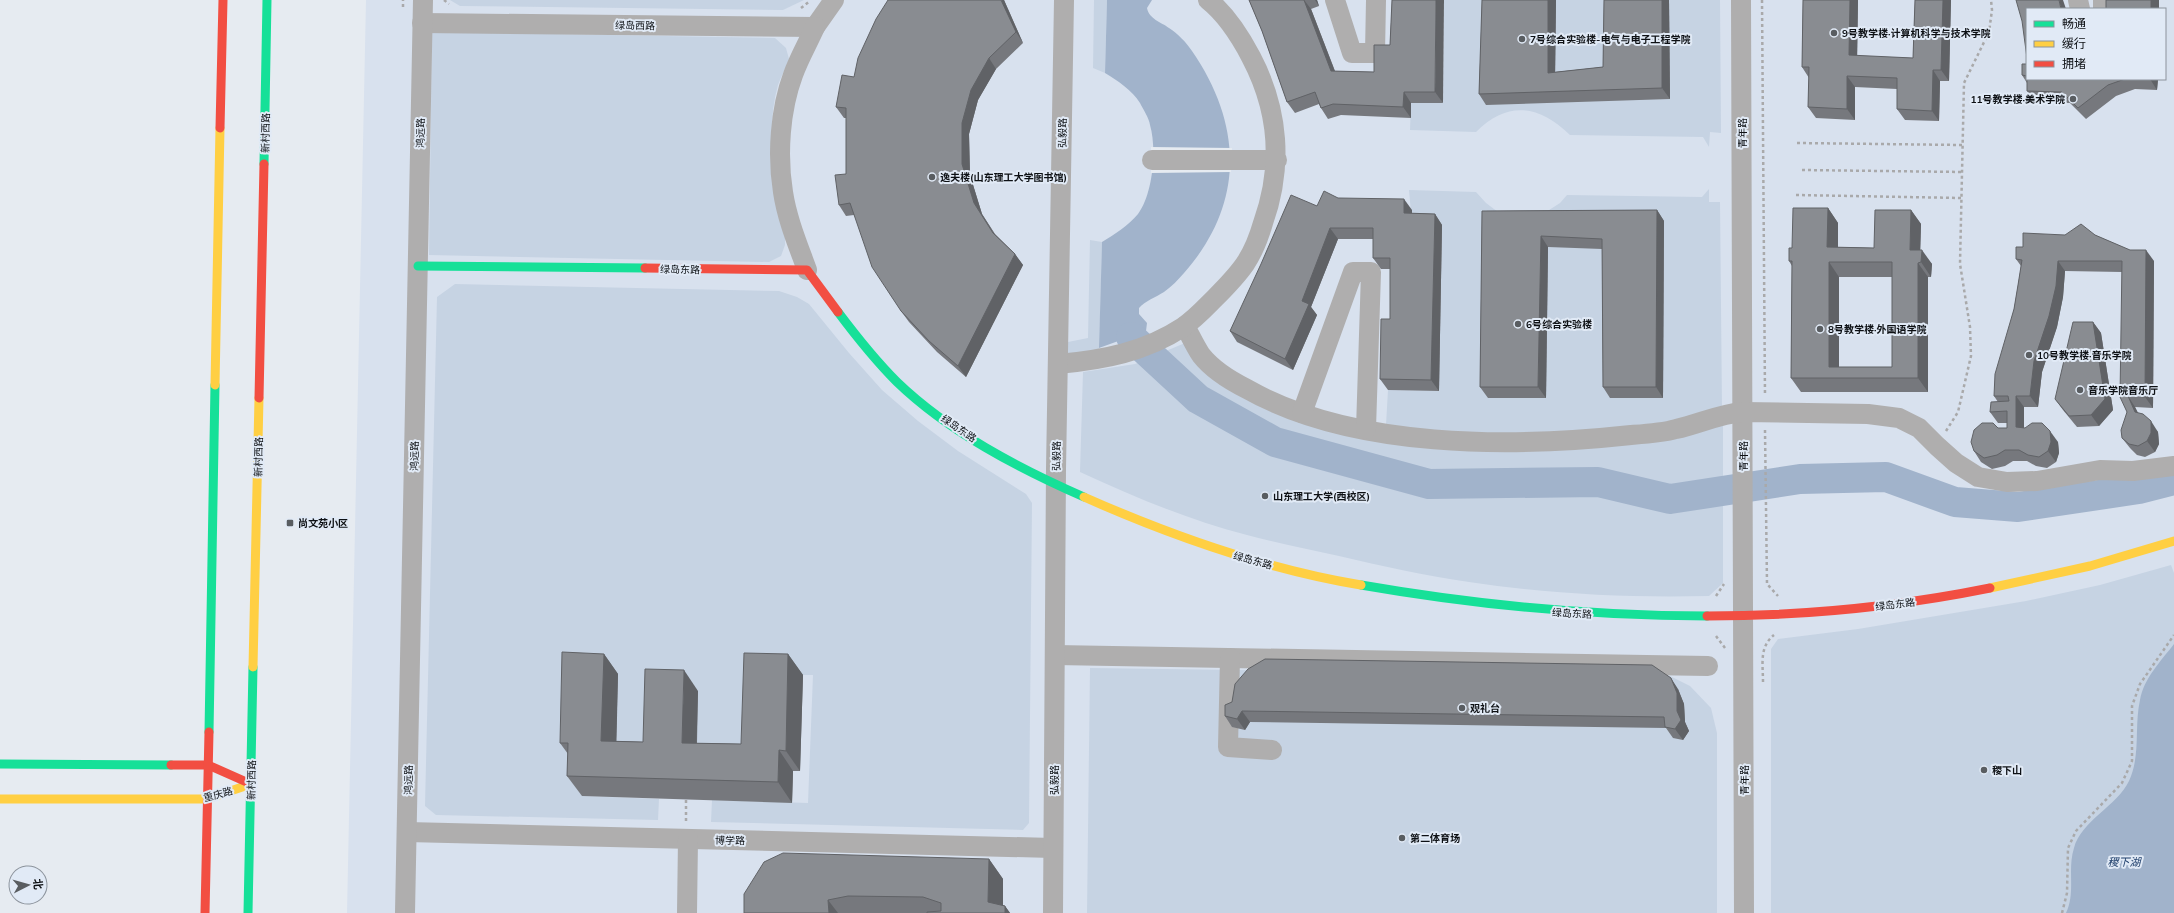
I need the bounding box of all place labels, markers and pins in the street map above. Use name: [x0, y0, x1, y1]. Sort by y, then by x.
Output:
place label: 9号教学楼·计算机科学与技术学院: [1842, 27, 1991, 40]
marker: 9号教学楼·计算机科学与技术学院: [1829, 28, 1839, 38]
place label: 7号综合实验楼-电气与电子工程学院: [1530, 33, 1690, 46]
marker: 7号综合实验楼-电气与电子工程学院: [1517, 34, 1527, 44]
place label: 11号教学楼·美术学院: [1970, 93, 2065, 106]
marker: 11号教学楼·美术学院: [2068, 94, 2078, 104]
place label: 逸夫楼(山东理工大学图书馆): [940, 171, 1067, 184]
marker: 逸夫楼(山东理工大学图书馆): [927, 172, 937, 182]
place label: 6号综合实验楼: [1526, 318, 1592, 331]
marker: 6号综合实验楼: [1513, 319, 1523, 329]
place label: 8号教学楼·外国语学院: [1828, 323, 1927, 336]
marker: 8号教学楼·外国语学院: [1815, 324, 1825, 334]
place label: 10号教学楼·音乐学院: [2037, 349, 2132, 362]
marker: 10号教学楼·音乐学院: [2024, 350, 2034, 360]
place label: 音乐学院音乐厅: [2088, 384, 2158, 397]
marker: 音乐学院音乐厅: [2075, 385, 2085, 395]
place label: 山东理工大学(西校区): [1273, 490, 1370, 503]
marker: 山东理工大学(西校区): [1260, 491, 1270, 501]
place label: 尚文苑小区: [298, 517, 348, 530]
marker: 尚文苑小区: [285, 518, 295, 528]
place label: 观礼台: [1470, 702, 1500, 715]
marker: 观礼台: [1457, 703, 1467, 713]
place label: 稷下山: [1992, 764, 2022, 777]
marker: 稷下山: [1979, 765, 1989, 775]
place label: 第二体育场: [1410, 832, 1460, 845]
marker: 第二体育场: [1397, 833, 1407, 843]

